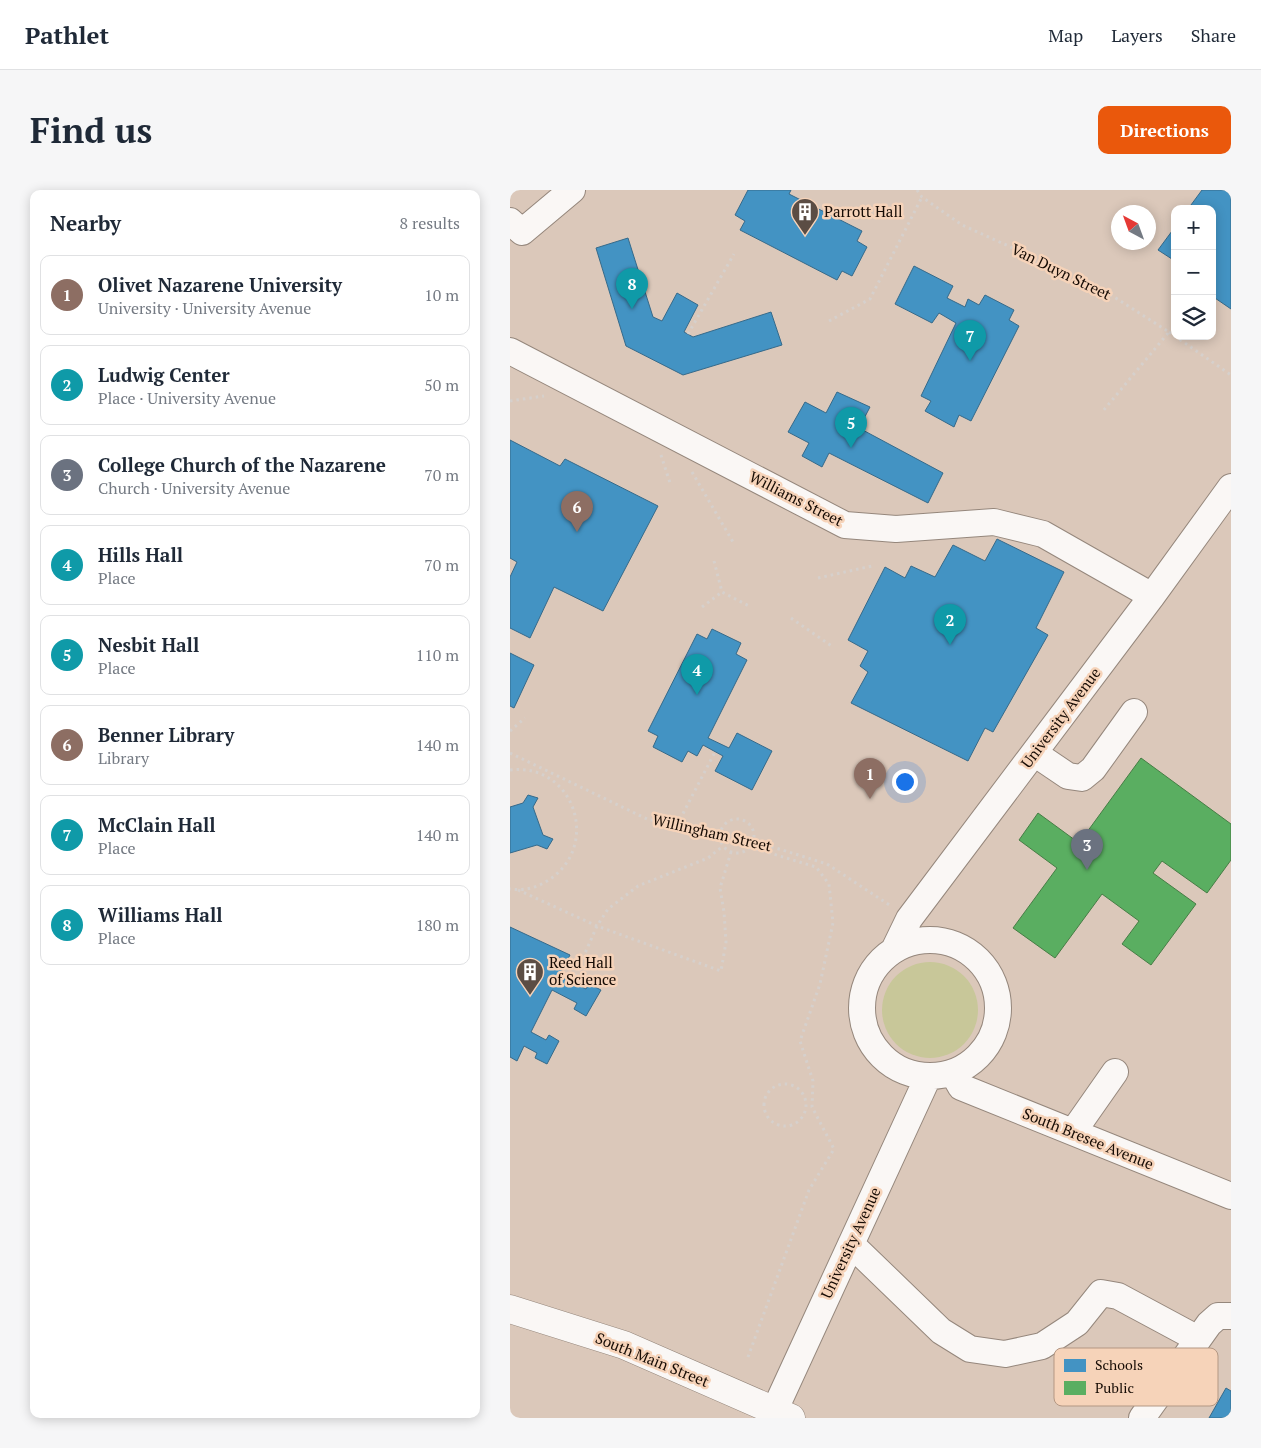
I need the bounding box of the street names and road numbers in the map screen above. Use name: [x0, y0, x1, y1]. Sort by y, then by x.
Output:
street label: Van Duyn Street: [1008, 238, 1115, 304]
street label: Williams Street: [746, 466, 847, 531]
street label: University Avenue: [1016, 663, 1105, 772]
street label: Willingham Street: [651, 809, 774, 856]
street label: South Bresee Avenue: [1020, 1103, 1157, 1173]
street label: University Avenue: [816, 1184, 885, 1302]
street label: South Main Street: [593, 1327, 712, 1391]

